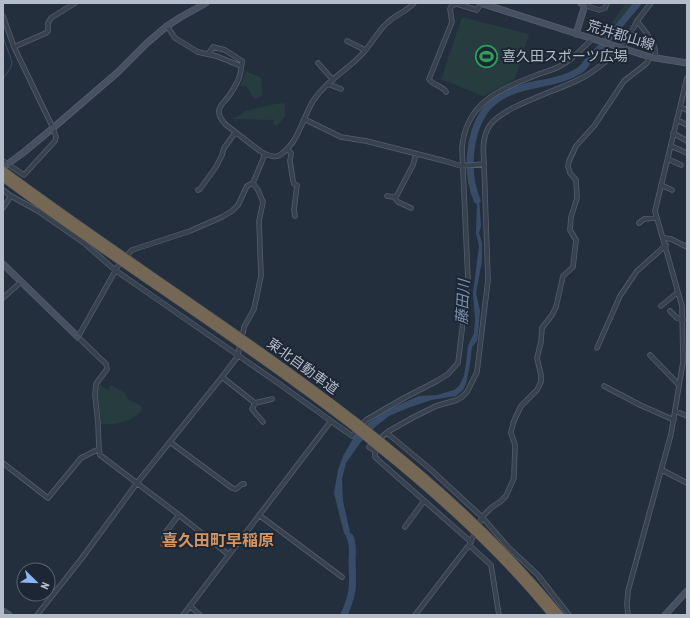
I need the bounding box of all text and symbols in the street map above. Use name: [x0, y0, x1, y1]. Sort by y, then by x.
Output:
street label: 荒井郡山線: [585, 17, 657, 53]
sports icon: 喜久田スポーツ広場: [473, 43, 499, 69]
place label: 喜久田スポーツ広場: [502, 48, 628, 64]
water label: 藤田川: [453, 277, 472, 325]
street label: 東北自動車道: [264, 335, 342, 397]
district label: 喜久田町早稲原: [162, 531, 274, 549]
north arrow: [16, 562, 56, 602]
text: N: [38, 581, 52, 591]

